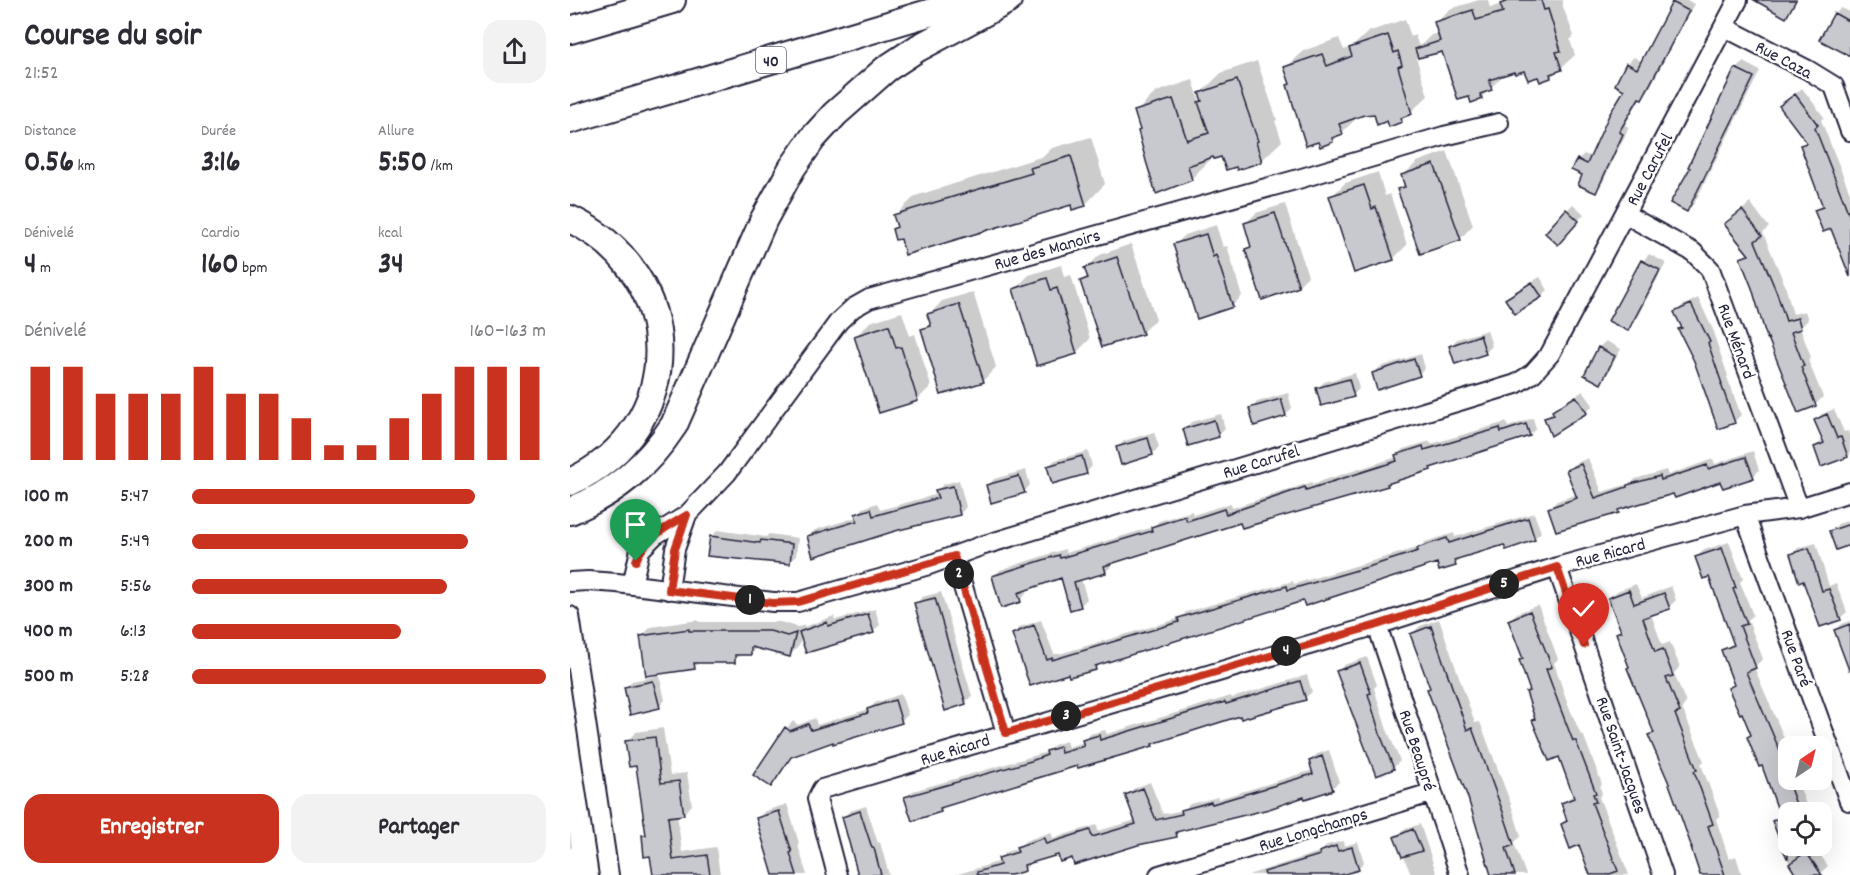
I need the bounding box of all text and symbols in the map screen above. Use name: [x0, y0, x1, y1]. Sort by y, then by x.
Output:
text: Course du soir: [24, 14, 202, 61]
button: share: [483, 20, 546, 83]
street label: Rue Caza: [1750, 36, 1816, 87]
road number: 40: [756, 47, 786, 73]
text: 21:52: [24, 60, 58, 88]
text: Distance: [24, 120, 76, 143]
text: Durée: [201, 120, 236, 143]
text: Allure: [378, 120, 414, 143]
street label: Rue Carufel: [1622, 129, 1681, 211]
text: 0.56: [24, 143, 74, 186]
text: 3:16: [201, 143, 241, 186]
text: 5:50: [378, 143, 427, 186]
text: km: [74, 155, 95, 178]
text: /km: [427, 155, 453, 178]
text: Dénivelé: [24, 222, 74, 245]
text: Cardio: [201, 222, 240, 245]
text: kcal: [378, 222, 402, 245]
street label: Rue des Manoirs: [992, 224, 1104, 279]
text: 4: [24, 245, 36, 288]
text: 160: [201, 245, 239, 288]
text: 34: [378, 245, 404, 288]
text: m: [36, 257, 51, 280]
text: bpm: [239, 257, 268, 280]
street label: Rue Ménard: [1709, 301, 1760, 383]
text: Dénivelé: [24, 318, 86, 346]
text: 160–163 m: [470, 318, 546, 346]
street label: Rue Carufel: [1220, 440, 1304, 487]
text: 100 m: [24, 483, 69, 511]
text: 5:47: [120, 483, 149, 511]
pin: [610, 499, 661, 561]
icon: arrive: [619, 508, 652, 541]
text: 200 m: [24, 528, 73, 556]
text: 5:49: [120, 528, 150, 556]
street label: Rue Ricard: [1573, 533, 1648, 576]
pin: 2: [944, 559, 974, 589]
text: 2: [956, 562, 963, 585]
pin: 5: [1489, 569, 1519, 599]
text: 5: [1500, 572, 1508, 595]
text: 300 m: [24, 573, 73, 601]
text: 5:56: [120, 573, 152, 601]
pin: [1558, 583, 1609, 645]
pin: 1: [735, 585, 765, 615]
text: 1: [748, 588, 752, 611]
icon: check: [1567, 592, 1600, 625]
text: 400 m: [24, 618, 72, 646]
text: 6:13: [120, 618, 146, 646]
street label: Rue Paré: [1773, 627, 1817, 691]
pin: 4: [1271, 636, 1301, 666]
text: 4: [1283, 639, 1289, 662]
text: 500 m: [24, 663, 73, 691]
text: 5:28: [120, 663, 149, 691]
street label: Rue Saint-Jacques: [1588, 694, 1651, 818]
pin: 3: [1051, 701, 1081, 731]
text: 3: [1062, 704, 1070, 727]
street label: Rue Beaupré: [1391, 707, 1441, 795]
street label: Rue Ricard: [918, 729, 994, 774]
north arrow: [1778, 736, 1832, 790]
map controls: [1778, 736, 1832, 856]
button: Enregistrer: [24, 794, 279, 863]
button: Partager: [291, 794, 546, 863]
button: locate: [1778, 802, 1832, 856]
street label: Rue Longchamps: [1256, 803, 1371, 860]

